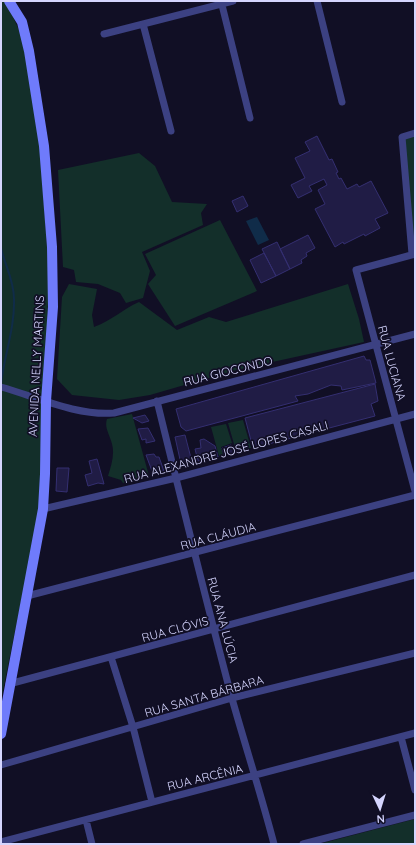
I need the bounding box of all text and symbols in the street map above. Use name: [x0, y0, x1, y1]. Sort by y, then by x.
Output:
street label: AVENIDA NELLY MARTINS: [25, 295, 47, 437]
street label: RUA LUCIANA: [375, 324, 409, 402]
street label: RUA GIOCONDO: [182, 353, 274, 389]
street label: RUA ALEXANDRE JOSÉ LOPES CASALI: [122, 417, 330, 487]
street label: RUA CLÁUDIA: [179, 519, 258, 553]
street label: RUA ANA LÚCIA: [204, 575, 242, 665]
street label: RUA CLÓVIS: [140, 613, 210, 645]
street label: RUA SANTA BÁRBARA: [143, 672, 266, 720]
street label: RUA ARCÊNIA: [166, 760, 245, 794]
north arrow: [360, 789, 400, 829]
text: N: [376, 812, 385, 826]

